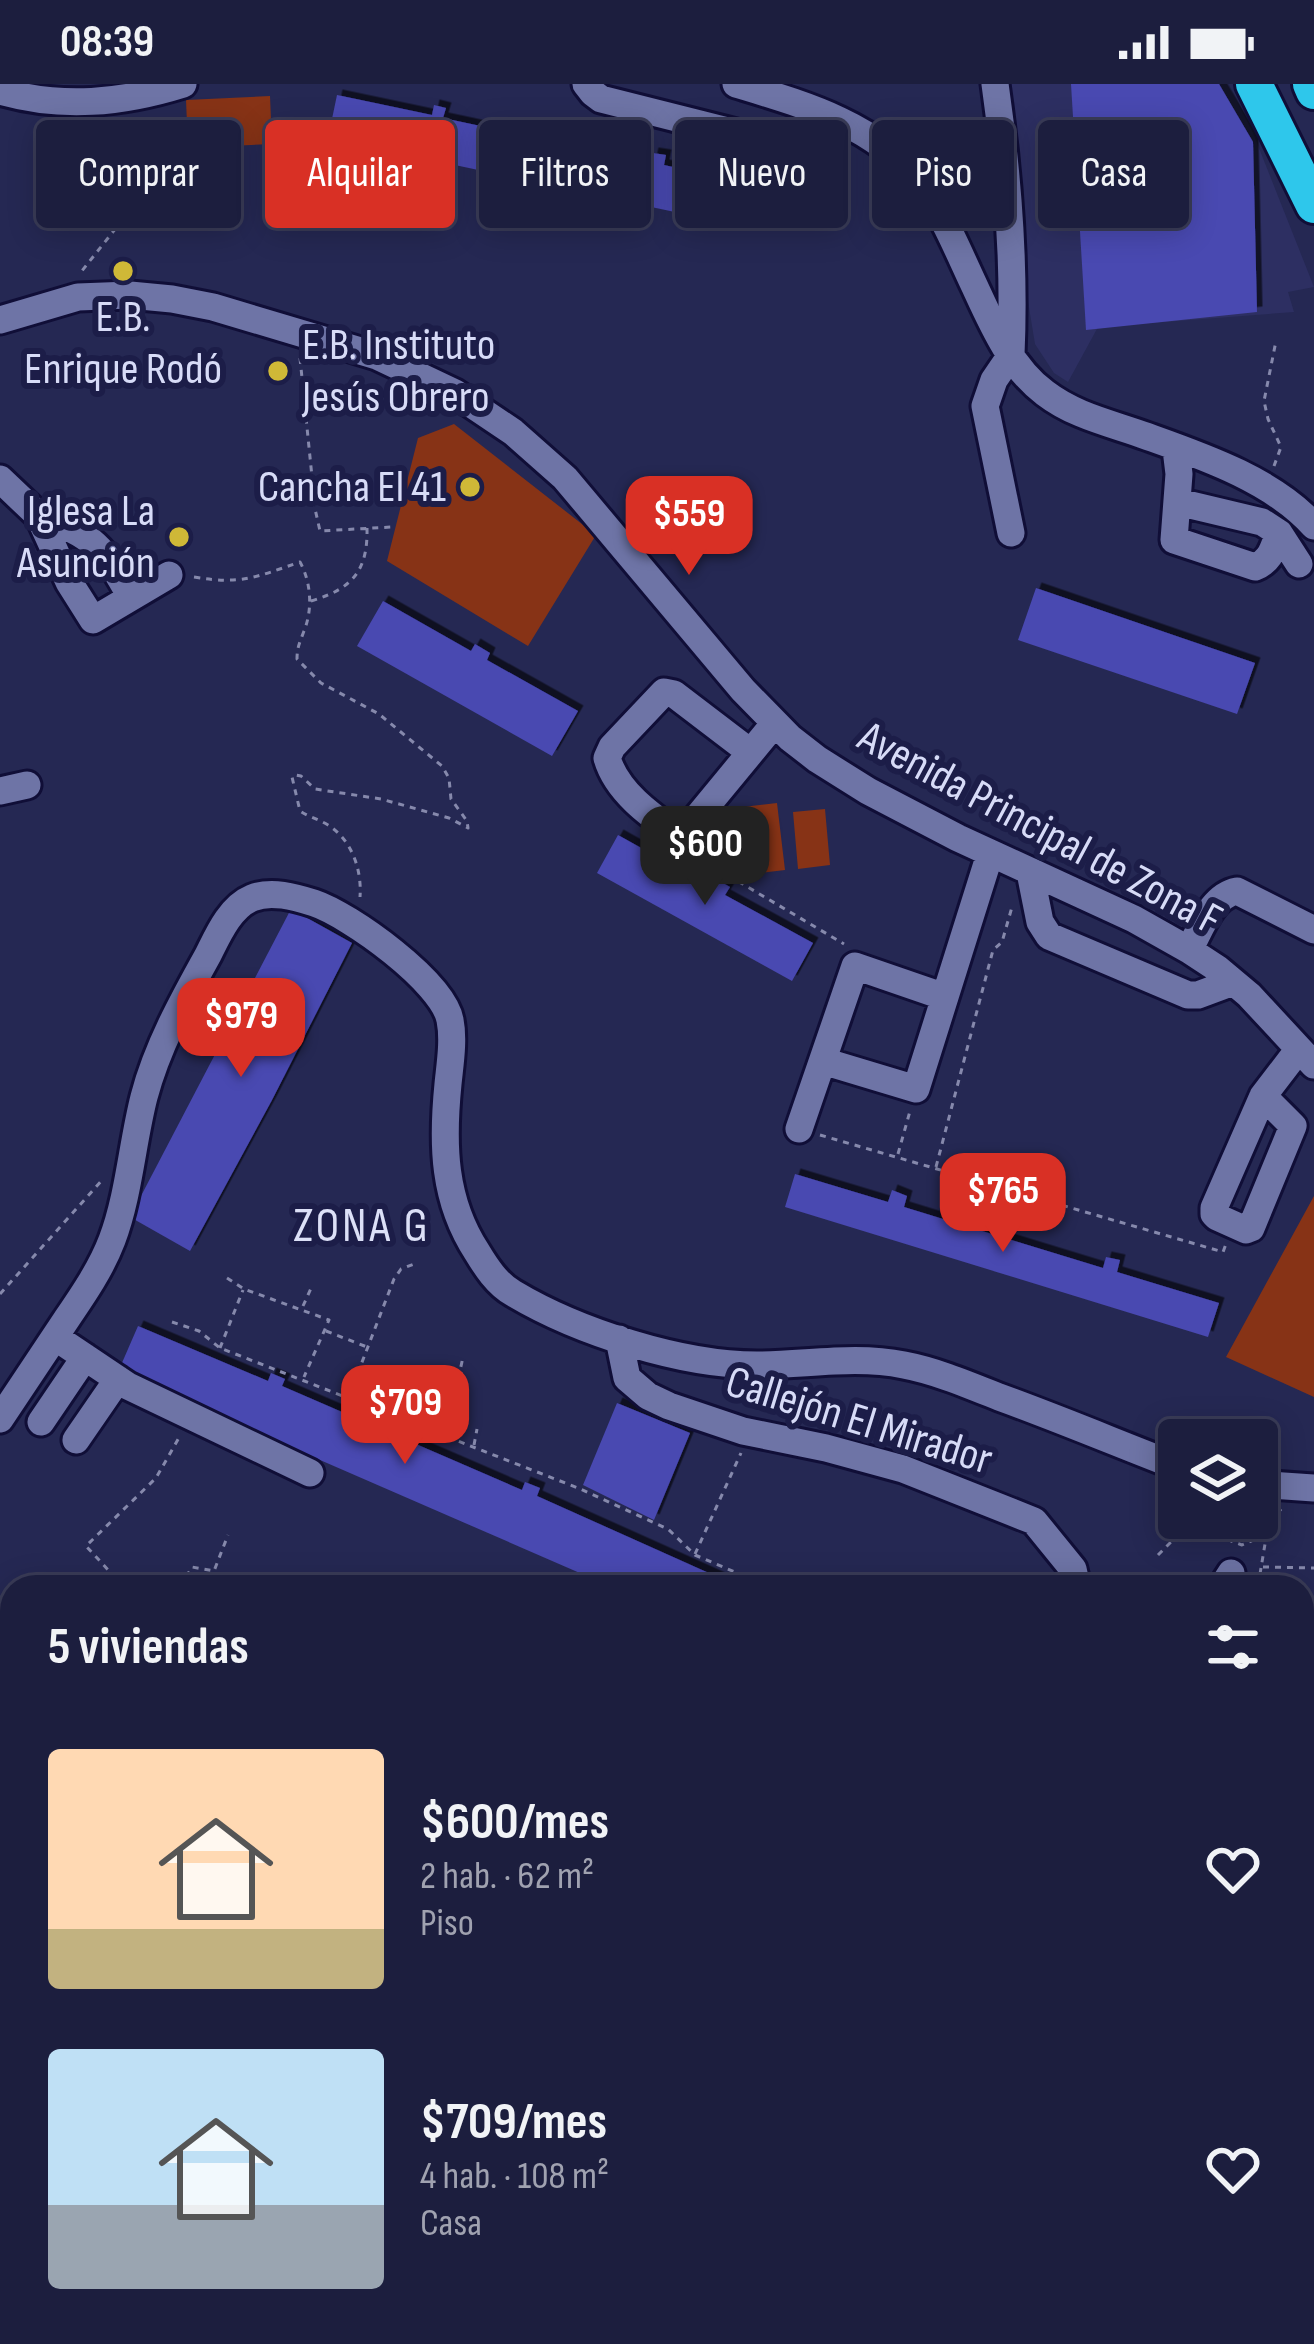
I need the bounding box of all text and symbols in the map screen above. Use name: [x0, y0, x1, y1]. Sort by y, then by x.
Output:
text: 08:39: [60, 15, 154, 70]
chip: Comprar: [36, 120, 241, 228]
chip: Alquilar: [265, 120, 455, 228]
chip: Filtros: [479, 120, 651, 228]
chip: Nuevo: [675, 120, 848, 228]
chip: Piso: [872, 120, 1014, 228]
chip: Casa: [1038, 120, 1189, 228]
marker: E.B. Enrique Rodó: [110, 258, 136, 284]
place label: E.B. Enrique Rodó: [24, 290, 222, 397]
place label: E.B. Instituto Jesús Obrero: [301, 318, 495, 425]
marker: E.B. Instituto Jesús Obrero: [265, 358, 291, 384]
place label: Cancha El 41: [258, 460, 446, 515]
marker: Cancha El 41: [457, 474, 483, 500]
pin: $559: [618, 476, 760, 578]
place label: Iglesa La Asunción: [16, 484, 155, 591]
text: $559: [653, 491, 725, 538]
marker: Iglesa La Asunción: [166, 524, 192, 550]
street label: Avenida Principal de Zona F: [848, 709, 1231, 948]
pin: $600: [634, 806, 776, 908]
text: $600: [667, 821, 743, 868]
pin: $979: [170, 978, 312, 1080]
text: $979: [204, 993, 278, 1040]
pin: $765: [932, 1153, 1074, 1255]
text: $765: [967, 1168, 1039, 1215]
district label: ZONA G: [293, 1198, 431, 1255]
street label: Callejón El Mirador: [719, 1354, 999, 1488]
pin: $709: [334, 1365, 476, 1467]
text: $709: [368, 1380, 442, 1427]
map controls: [1158, 1419, 1278, 1539]
button: layers: [1158, 1419, 1278, 1539]
icon: filters: [1200, 1614, 1266, 1680]
text: 5 viviendas: [48, 1617, 249, 1678]
text: $600/mes: [420, 1792, 609, 1853]
icon: home: [144, 1797, 288, 1941]
icon: heart: [1200, 1836, 1266, 1902]
text: 2 hab. · 62 m²: [420, 1853, 594, 1900]
text: Piso: [420, 1900, 474, 1947]
text: $709/mes: [420, 2092, 607, 2153]
icon: home: [144, 2097, 288, 2241]
icon: heart: [1200, 2136, 1266, 2202]
text: 4 hab. · 108 m²: [420, 2153, 609, 2200]
text: Casa: [420, 2200, 482, 2247]

